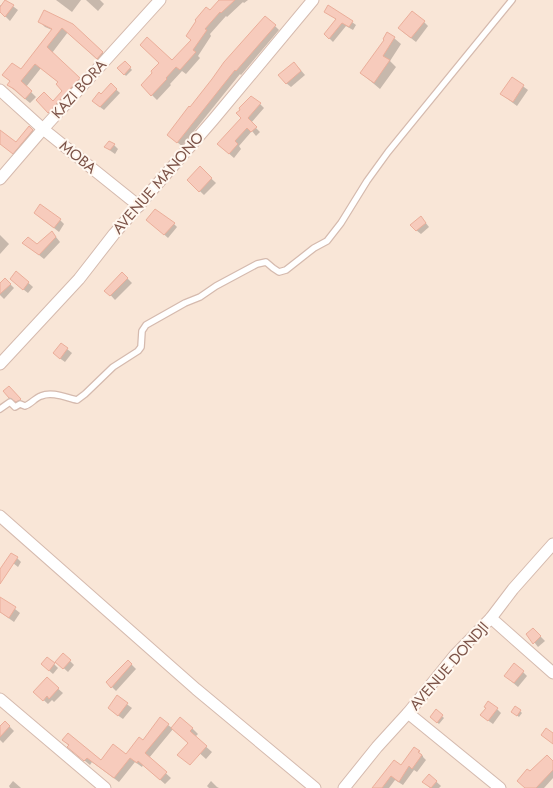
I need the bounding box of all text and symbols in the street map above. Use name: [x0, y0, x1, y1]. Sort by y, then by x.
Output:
street label: KAZI BORA: [46, 54, 112, 124]
street label: AVENUE MANONO: [107, 127, 209, 239]
street label: MOBA: [55, 135, 101, 179]
street label: AVENUE DONDJI: [404, 617, 494, 715]

